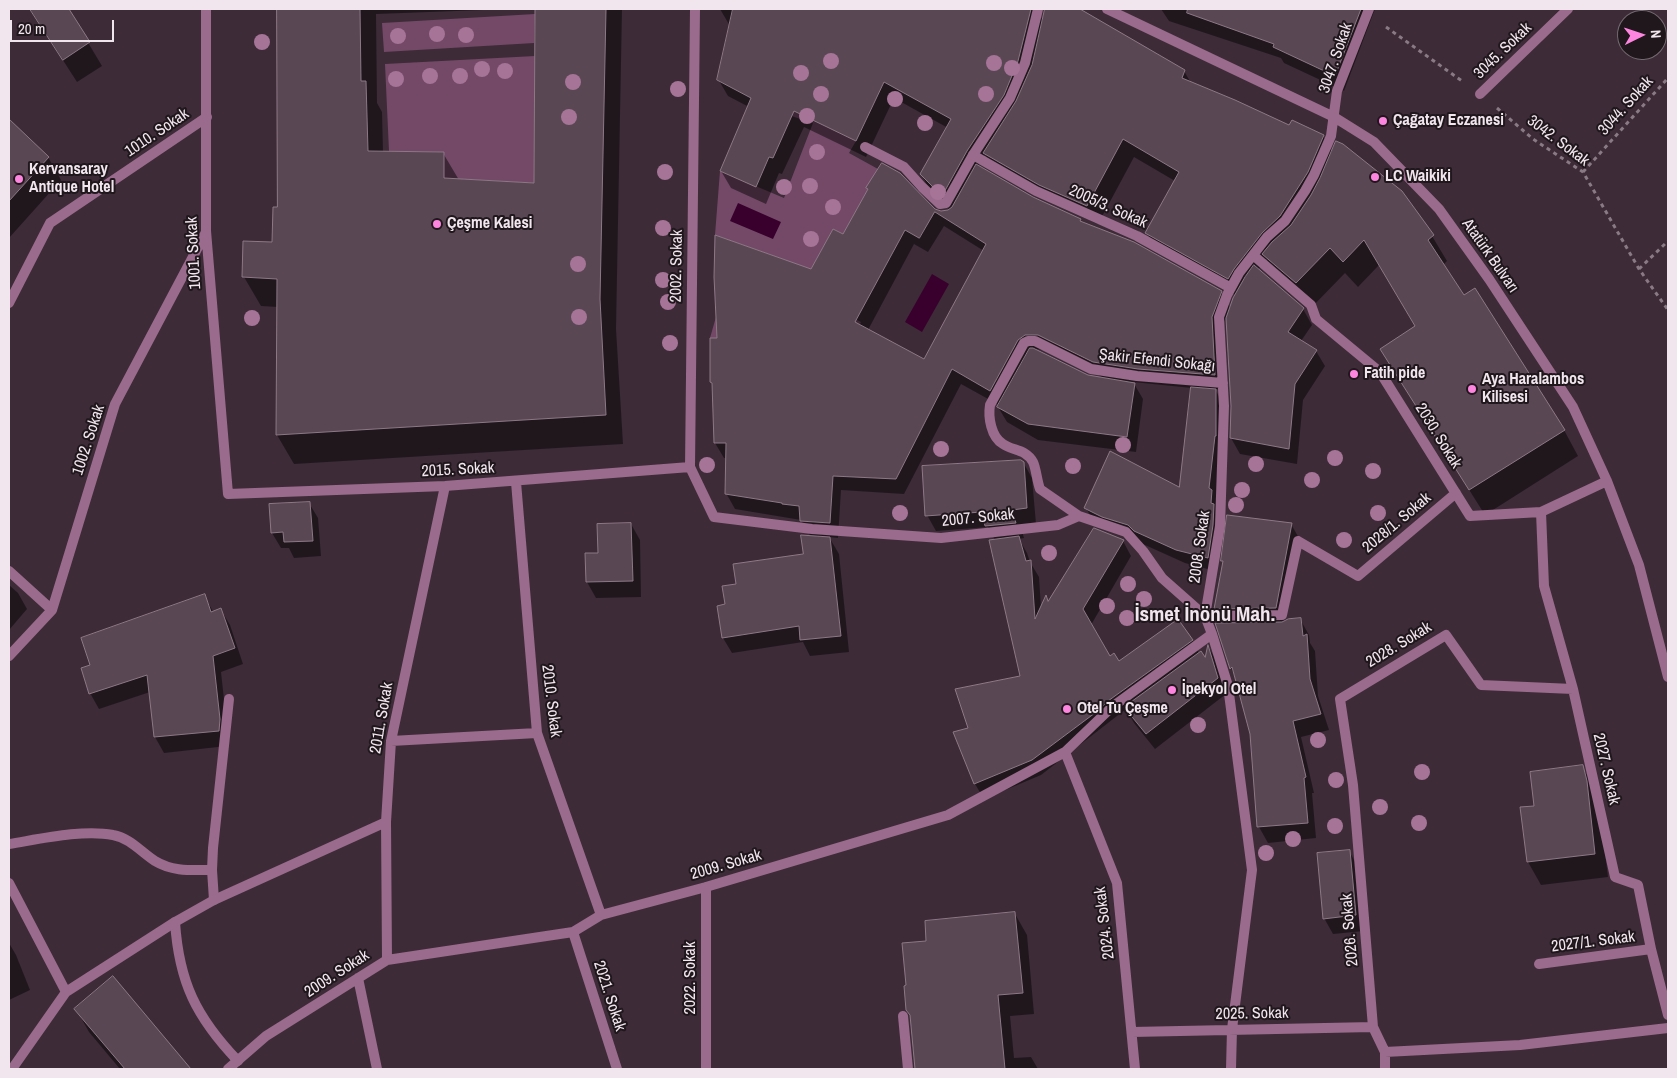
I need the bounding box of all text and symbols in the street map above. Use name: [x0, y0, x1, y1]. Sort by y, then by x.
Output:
scale bar: [12, 10, 116, 42]
north arrow: [1617, 10, 1667, 60]
text: 20 m: [18, 18, 45, 39]
street label: 3045. Sokak: [1470, 19, 1536, 83]
street label: 3047. Sokak: [1315, 20, 1357, 96]
text: N: [1647, 29, 1665, 39]
street label: 3044. Sokak: [1594, 72, 1658, 140]
street label: 1010. Sokak: [121, 105, 193, 161]
place label: Çağatay Eczanesi: [1393, 111, 1504, 131]
street label: 3042. Sokak: [1523, 111, 1593, 171]
marker: Çağatay Eczanesi: [1377, 115, 1389, 127]
place label: Kervansaray Antique Hotel: [29, 160, 114, 198]
place label: LC Waikiki: [1385, 167, 1451, 187]
marker: LC Waikiki: [1369, 171, 1381, 183]
marker: Kervansaray Antique Hotel: [13, 173, 25, 185]
street label: 2005/3. Sokak: [1066, 181, 1150, 233]
place label: Çeşme Kalesi: [447, 214, 532, 234]
street label: Atatürk Bulvarı: [1457, 215, 1523, 297]
street label: 1001. Sokak: [183, 216, 205, 290]
marker: Çeşme Kalesi: [431, 218, 443, 230]
street label: 2002. Sokak: [667, 229, 687, 303]
street label: Şakir Efendi Sokağı: [1098, 345, 1216, 377]
place label: Fatih pide: [1364, 364, 1425, 384]
marker: Fatih pide: [1348, 368, 1360, 380]
place label: Aya Haralambos Kilisesi: [1482, 370, 1584, 408]
marker: Aya Haralambos Kilisesi: [1466, 383, 1478, 395]
street label: 2030. Sokak: [1411, 400, 1465, 472]
street label: 1002. Sokak: [69, 402, 109, 478]
street label: 2015. Sokak: [421, 459, 495, 481]
street label: 2028/1. Sokak: [1359, 489, 1435, 557]
street label: 2007. Sokak: [941, 505, 1015, 531]
street label: 2008. Sokak: [1185, 510, 1215, 584]
district label: İsmet İnönü Mah.: [1135, 602, 1275, 628]
street label: 2028. Sokak: [1363, 618, 1435, 672]
street label: 2010. Sokak: [537, 664, 565, 738]
place label: İpekyol Otel: [1182, 680, 1256, 700]
street label: 2011. Sokak: [366, 681, 398, 755]
marker: İpekyol Otel: [1166, 684, 1178, 696]
place label: Otel Tu Çeşme: [1077, 699, 1168, 719]
marker: Otel Tu Çeşme: [1061, 703, 1073, 715]
street label: 2027. Sokak: [1588, 731, 1624, 807]
street label: 2009. Sokak: [688, 846, 764, 884]
street label: 2024. Sokak: [1091, 886, 1119, 960]
street label: 2026. Sokak: [1337, 893, 1363, 967]
street label: 2027/1. Sokak: [1550, 927, 1636, 957]
street label: 2022. Sokak: [681, 942, 701, 1014]
street label: 2009. Sokak: [301, 946, 373, 1002]
street label: 2021. Sokak: [589, 958, 629, 1034]
street label: 2025. Sokak: [1215, 1004, 1289, 1024]

